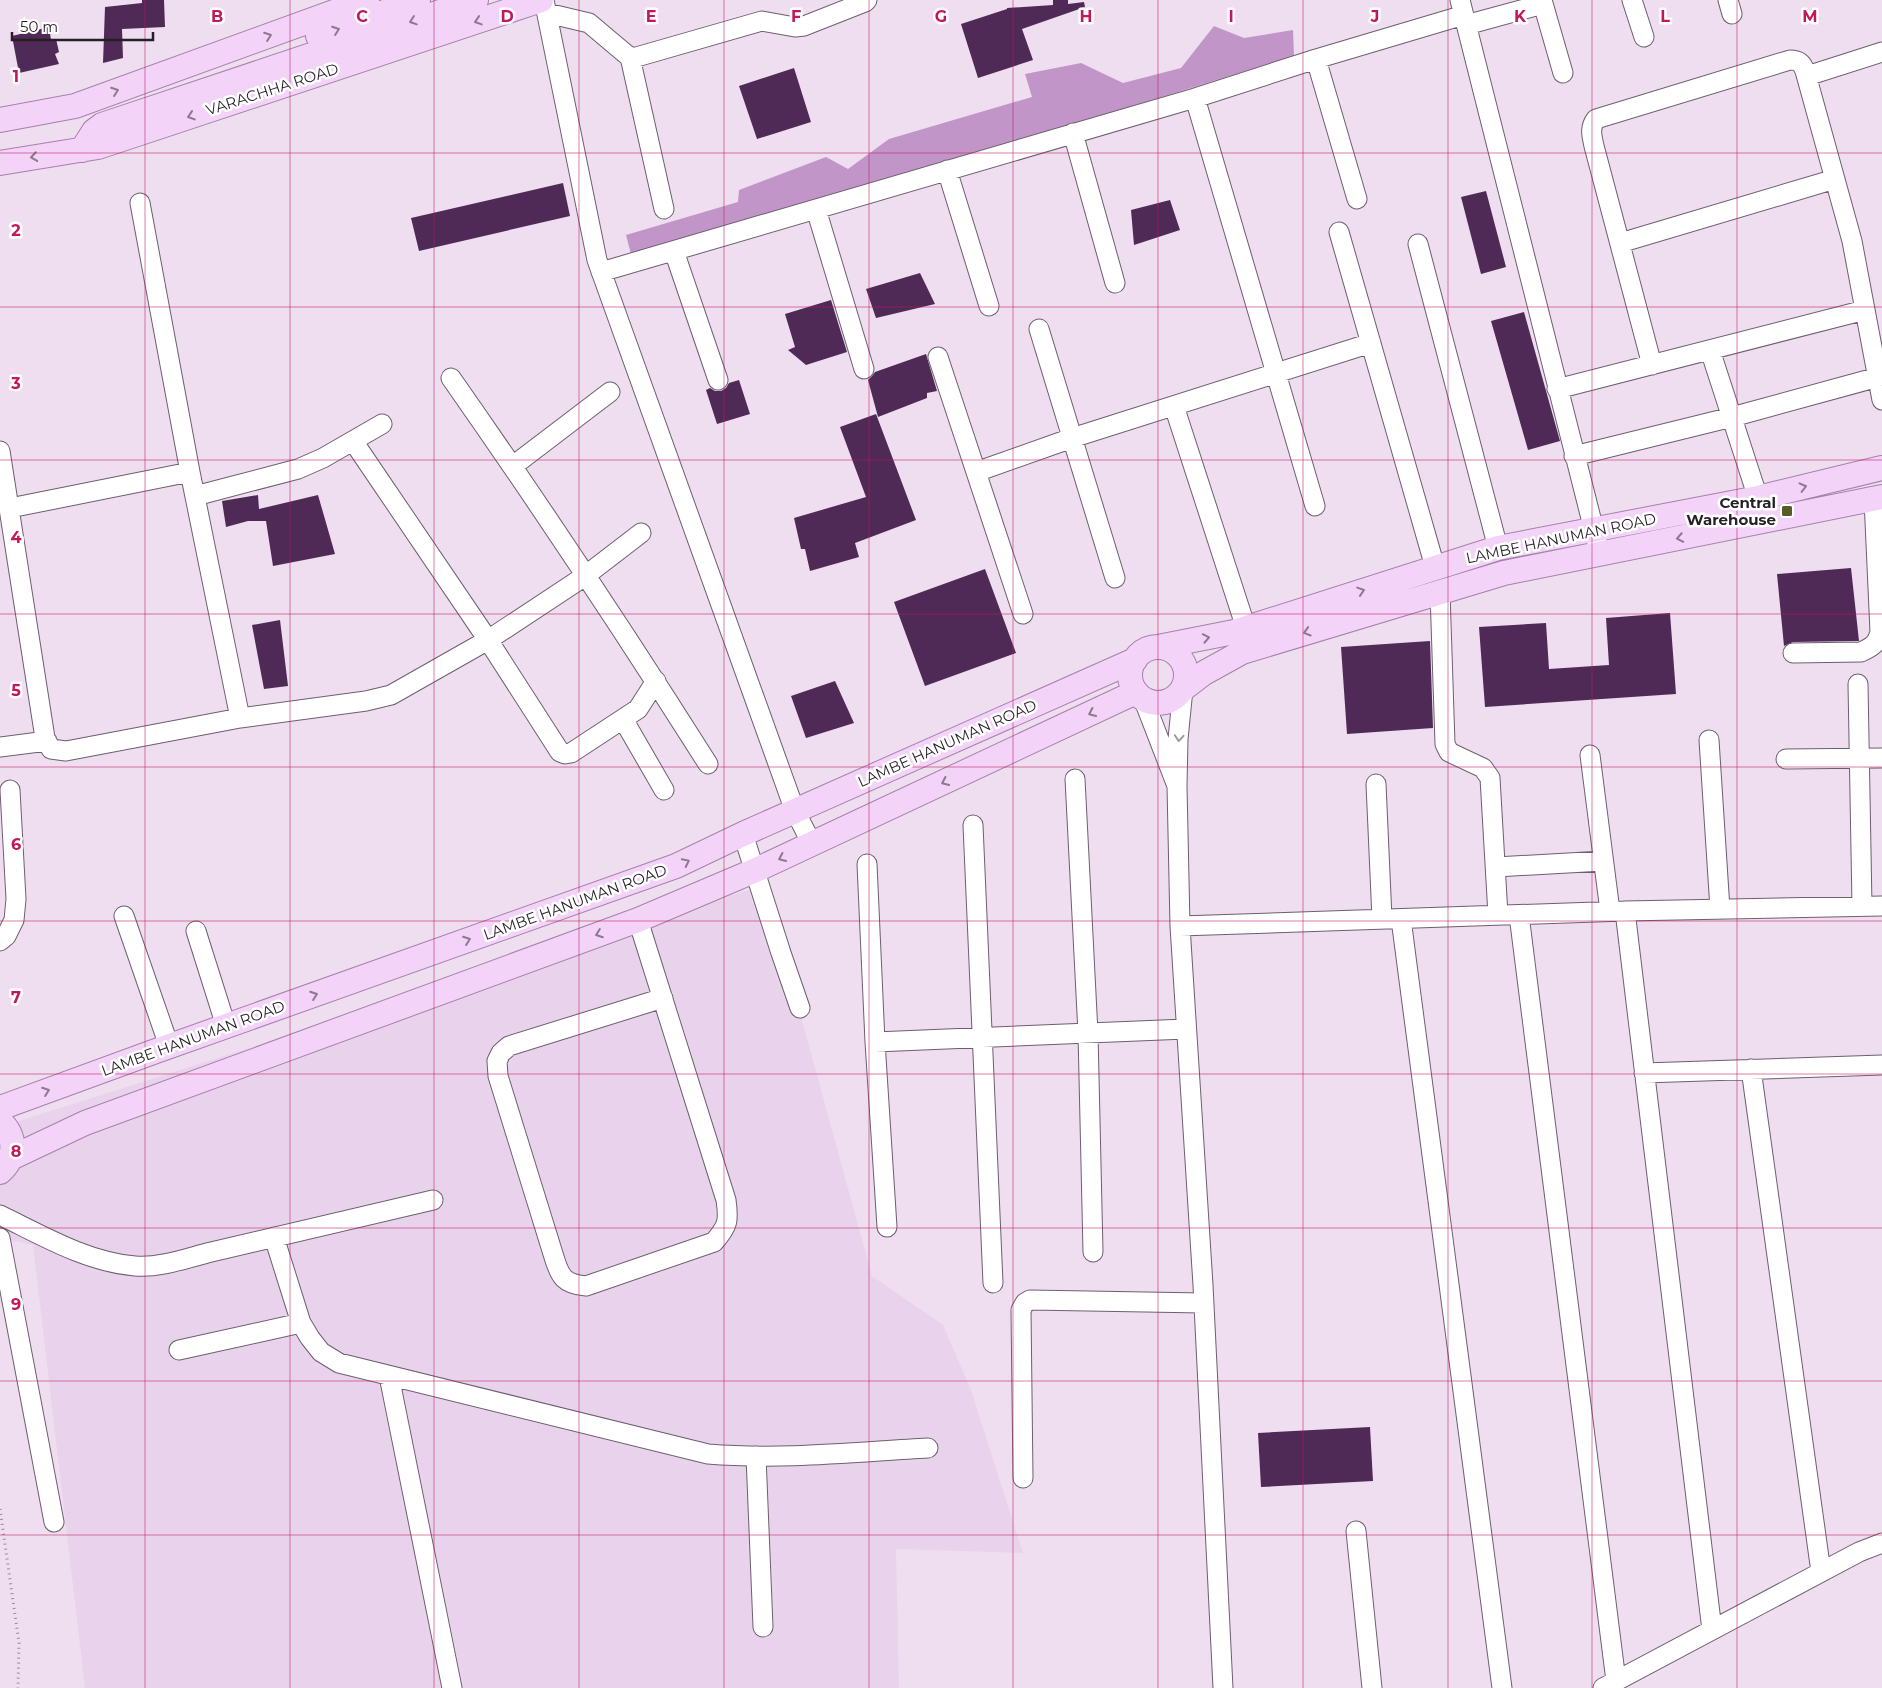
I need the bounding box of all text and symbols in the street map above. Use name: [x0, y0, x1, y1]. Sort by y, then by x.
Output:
text: B: [211, 7, 223, 26]
text: C: [356, 7, 368, 26]
text: D: [500, 7, 514, 26]
text: E: [646, 7, 656, 26]
text: F: [791, 7, 801, 26]
text: G: [935, 7, 947, 26]
text: H: [1080, 7, 1092, 26]
text: I: [1228, 7, 1234, 26]
text: J: [1370, 7, 1379, 26]
text: K: [1514, 7, 1527, 26]
text: L: [1660, 7, 1670, 26]
text: M: [1802, 7, 1818, 26]
scale bar: [12, 10, 154, 42]
one-way arrow: [409, 15, 418, 25]
one-way arrow: [474, 15, 483, 25]
text: 50 m: [20, 17, 58, 36]
one-way arrow: [331, 26, 340, 36]
one-way arrow: [263, 32, 271, 42]
street label: VARACHHA ROAD: [203, 59, 341, 119]
text: 1: [13, 67, 19, 86]
one-way arrow: [110, 87, 119, 97]
one-way arrow: [187, 111, 195, 121]
one-way arrow: [30, 152, 38, 162]
text: 2: [11, 221, 21, 240]
text: 3: [10, 374, 21, 393]
one-way arrow: [1798, 482, 1807, 493]
place label: Central Warehouse: [1686, 493, 1776, 529]
marker: Central Warehouse: [1780, 504, 1794, 518]
street label: LAMBE HANUMAN ROAD: [1464, 509, 1658, 567]
text: 4: [10, 528, 22, 547]
one-way arrow: [1675, 532, 1684, 542]
one-way arrow: [1357, 586, 1365, 596]
one-way arrow: [1303, 627, 1311, 637]
one-way arrow: [1202, 633, 1210, 643]
text: 5: [11, 681, 21, 700]
street label: LAMBE HANUMAN ROAD: [855, 695, 1039, 791]
one-way arrow: [1088, 707, 1097, 717]
one-way arrow: [1173, 734, 1184, 742]
one-way arrow: [941, 775, 950, 786]
text: 6: [11, 835, 21, 854]
one-way arrow: [778, 852, 787, 862]
one-way arrow: [680, 858, 689, 868]
street label: LAMBE HANUMAN ROAD: [481, 860, 669, 944]
one-way arrow: [596, 928, 604, 938]
one-way arrow: [462, 936, 471, 946]
text: 7: [11, 988, 21, 1007]
one-way arrow: [309, 991, 318, 1001]
street label: LAMBE HANUMAN ROAD: [99, 996, 287, 1080]
one-way arrow: [41, 1087, 50, 1098]
text: 8: [11, 1142, 21, 1161]
text: 9: [11, 1295, 21, 1314]

